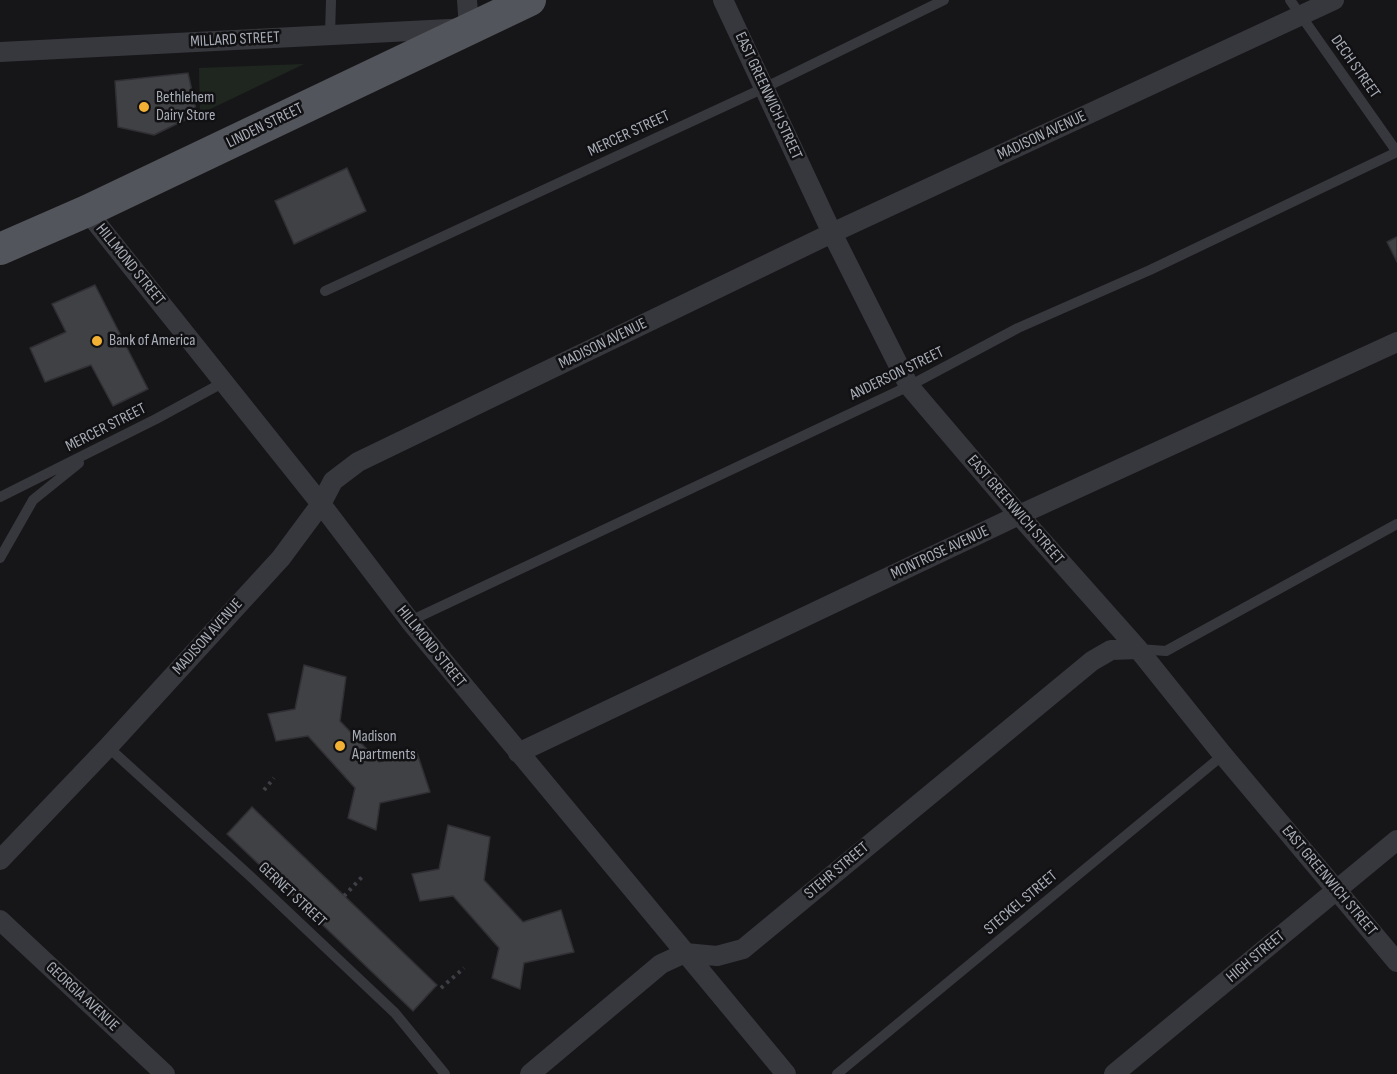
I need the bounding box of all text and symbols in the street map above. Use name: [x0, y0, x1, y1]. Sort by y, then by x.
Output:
street label: MILLARD STREET: [190, 28, 280, 52]
street label: EAST GREENWICH STREET: [730, 29, 806, 163]
street label: DECH STREET: [1326, 32, 1384, 102]
place label: Bethlehem Dairy Store: [156, 88, 215, 126]
street label: LINDEN STREET: [224, 99, 306, 153]
marker: Bethlehem Dairy Store: [137, 100, 151, 114]
street label: MERCER STREET: [585, 107, 673, 161]
street label: MADISON AVENUE: [995, 107, 1089, 165]
street label: HILLMOND STREET: [91, 220, 169, 310]
street label: MADISON AVENUE: [556, 314, 650, 374]
place label: Bank of America: [109, 331, 195, 351]
marker: Bank of America: [90, 334, 104, 348]
street label: ANDERSON STREET: [847, 343, 947, 405]
street label: MERCER STREET: [62, 399, 150, 457]
street label: EAST GREENWICH STREET: [962, 452, 1068, 568]
street label: MONTROSE AVENUE: [888, 522, 992, 584]
street label: MADISON AVENUE: [169, 595, 247, 679]
street label: HILLMOND STREET: [392, 602, 470, 692]
place label: Madison Apartments: [352, 727, 416, 765]
marker: Madison Apartments: [333, 739, 347, 753]
street label: EAST GREENWICH STREET: [1277, 822, 1381, 940]
street label: STEHR STREET: [801, 839, 873, 903]
street label: GERNET STREET: [254, 859, 330, 931]
street label: STECKEL STREET: [980, 867, 1062, 939]
street label: HIGH STREET: [1223, 927, 1289, 987]
street label: GEORGIA AVENUE: [41, 958, 123, 1036]

